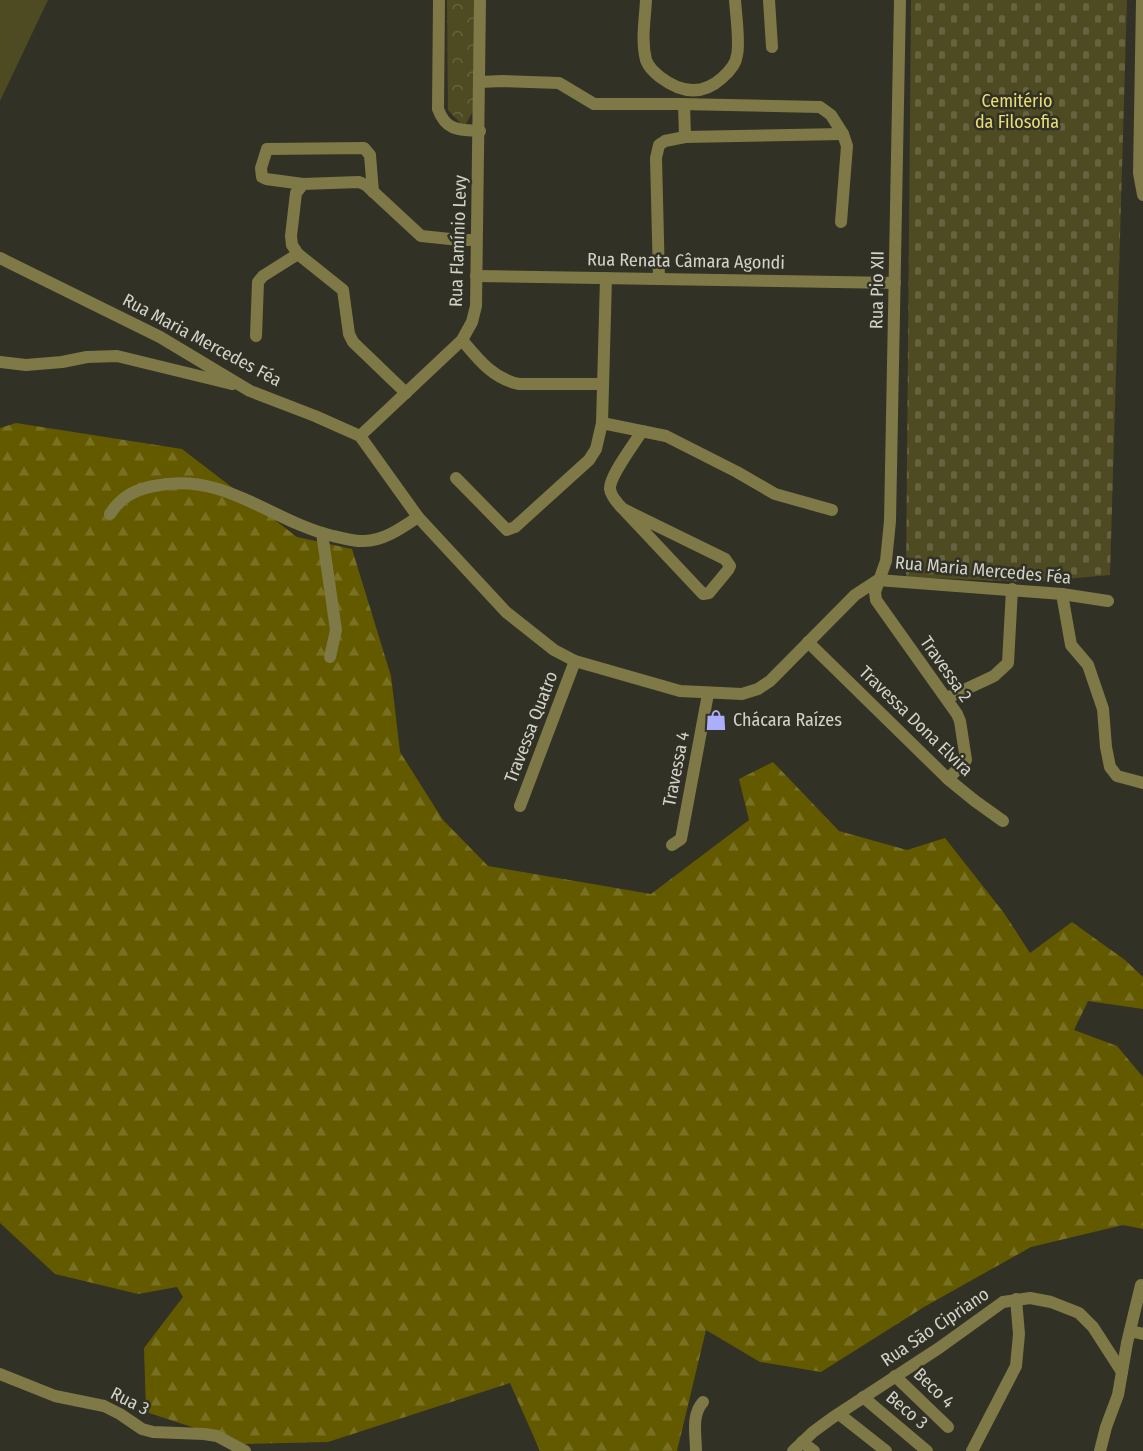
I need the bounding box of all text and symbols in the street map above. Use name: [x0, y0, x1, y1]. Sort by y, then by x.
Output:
park label: Cemitério da Filosofia: [975, 90, 1059, 133]
street label: Rua Flamínio Levy: [445, 175, 471, 307]
street label: Rua Renata Câmara Agondi: [587, 248, 785, 274]
street label: Rua Pio XII: [865, 251, 889, 329]
street label: Rua Maria Mercedes Féa: [119, 289, 285, 391]
street label: Rua Maria Mercedes Féa: [894, 551, 1072, 589]
street label: Travessa 2: [915, 632, 977, 706]
street label: Travessa Dona Elvira: [855, 661, 978, 781]
street label: Travessa Quatro: [500, 668, 562, 786]
shop icon: Chácara Raízes: [704, 708, 728, 732]
place label: Chácara Raízes: [733, 709, 842, 731]
street label: Travessa 4: [658, 729, 694, 808]
street label: Rua São Cipriano: [877, 1283, 993, 1371]
street label: Beco 4: [909, 1363, 959, 1413]
street label: Rua 3: [107, 1382, 153, 1420]
street label: Beco 3: [882, 1386, 932, 1434]

